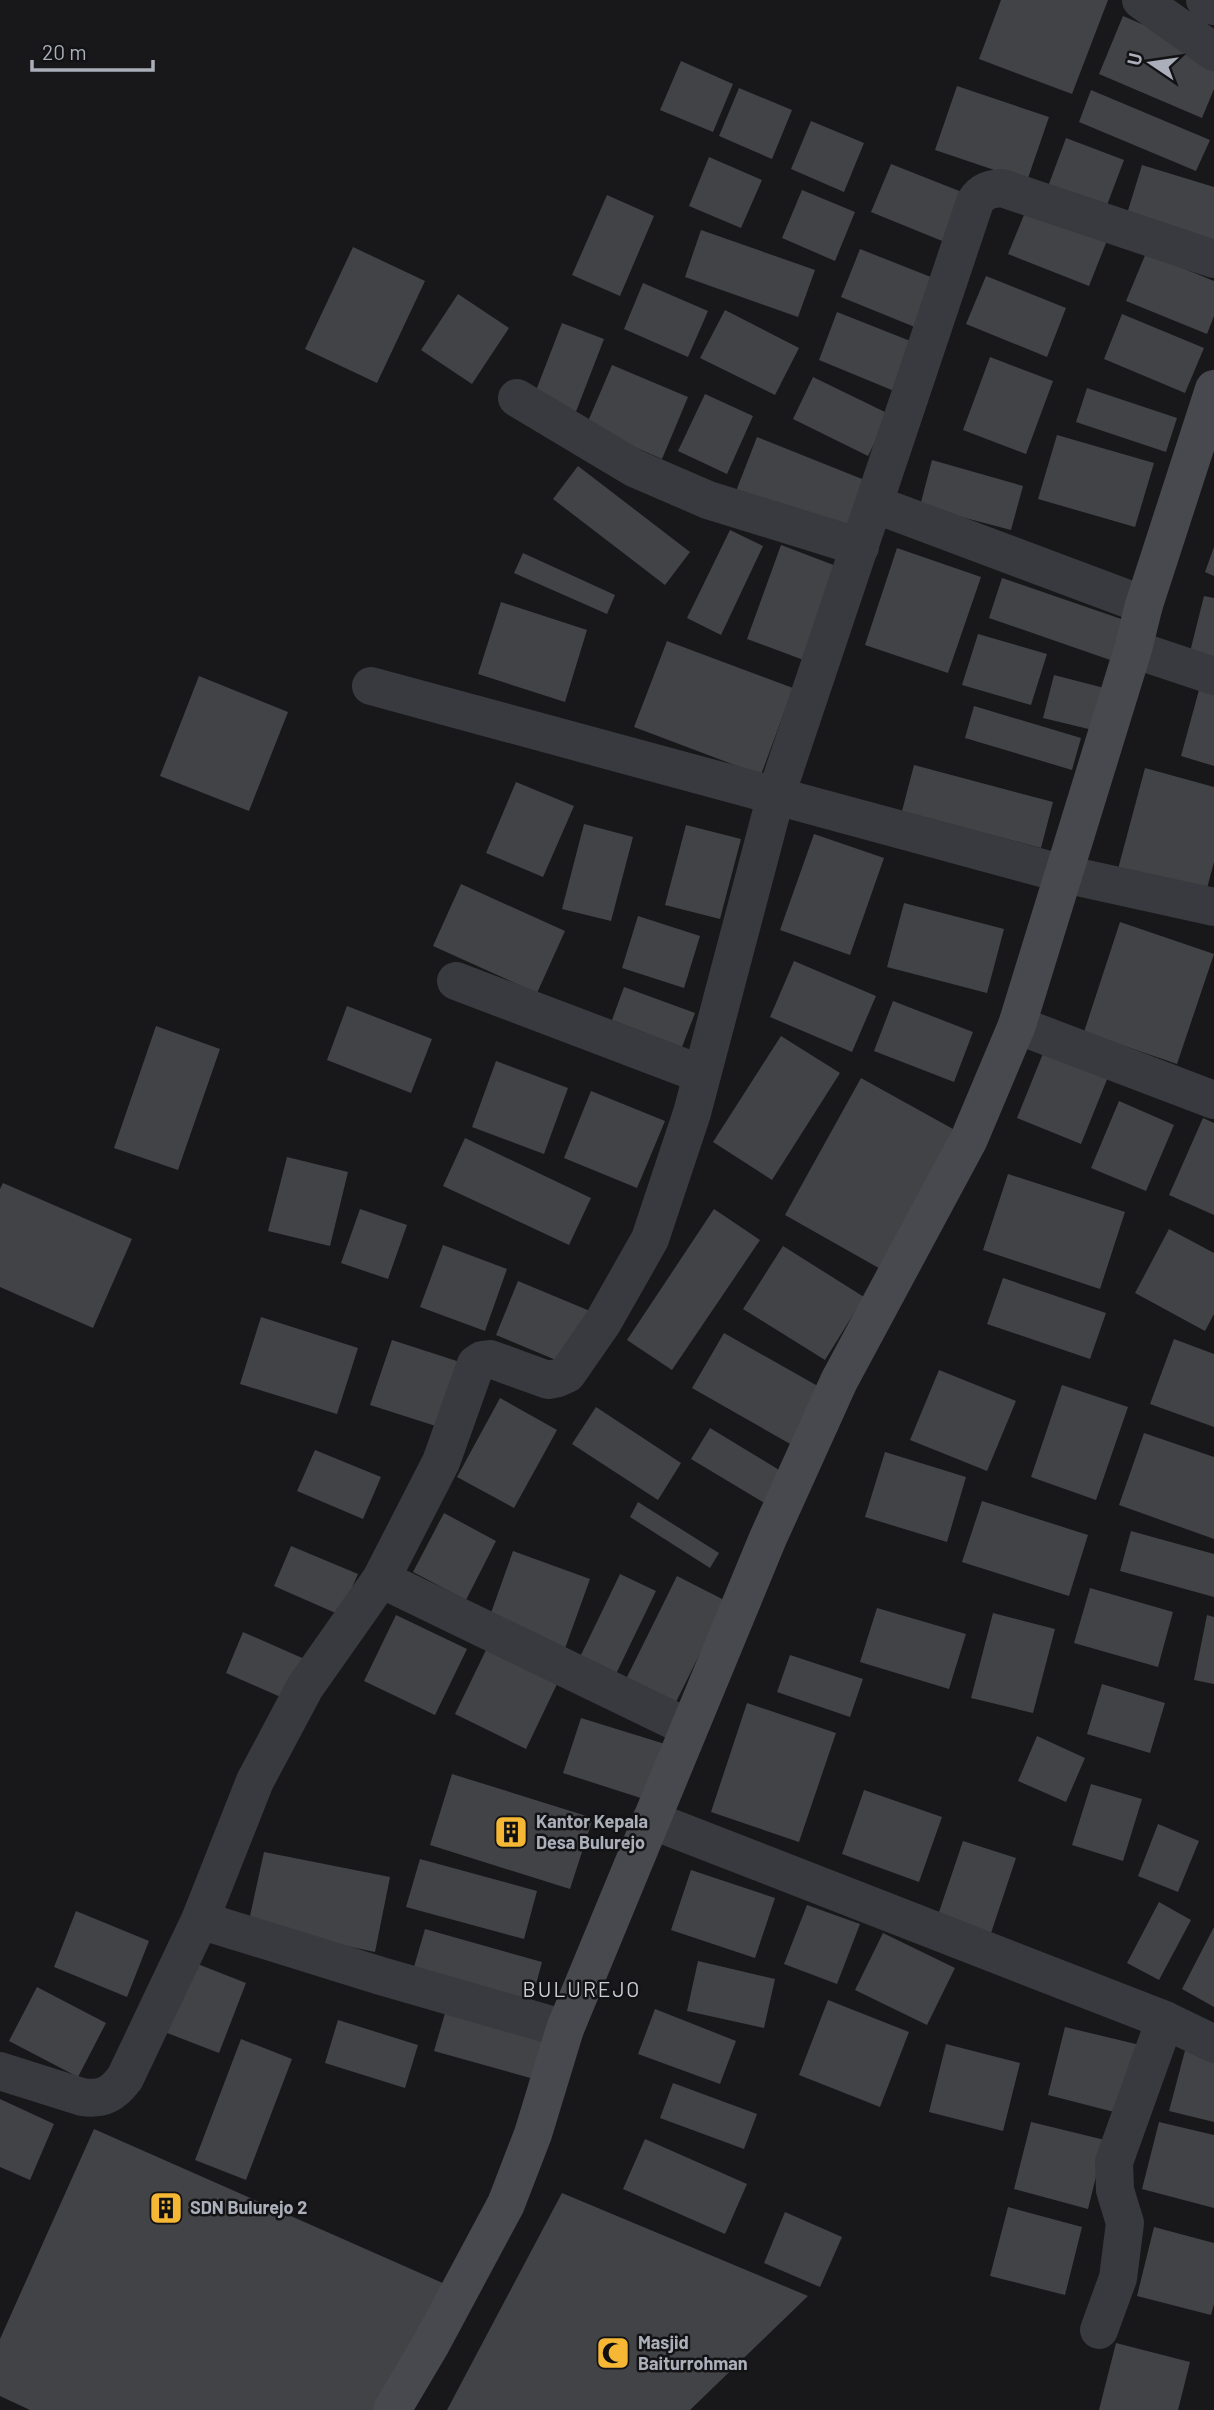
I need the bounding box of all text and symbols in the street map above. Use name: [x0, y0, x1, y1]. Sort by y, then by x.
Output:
scale bar: [32, 28, 152, 72]
north arrow: [1116, 28, 1186, 98]
text: 20 m: [42, 39, 87, 64]
text: U: [1121, 51, 1146, 67]
place label: Kantor Kepala Desa Bulurejo: [536, 1810, 648, 1853]
building icon: Kantor Kepala Desa Bulurejo: [492, 1813, 530, 1851]
district label: BULUREJO: [523, 1976, 641, 2001]
building icon: SDN Bulurejo 2: [147, 2189, 185, 2227]
place label: SDN Bulurejo 2: [190, 2196, 307, 2218]
place label: Masjid Baiturrohman: [638, 2331, 748, 2374]
mosque icon: Masjid Baiturrohman: [594, 2334, 632, 2372]

